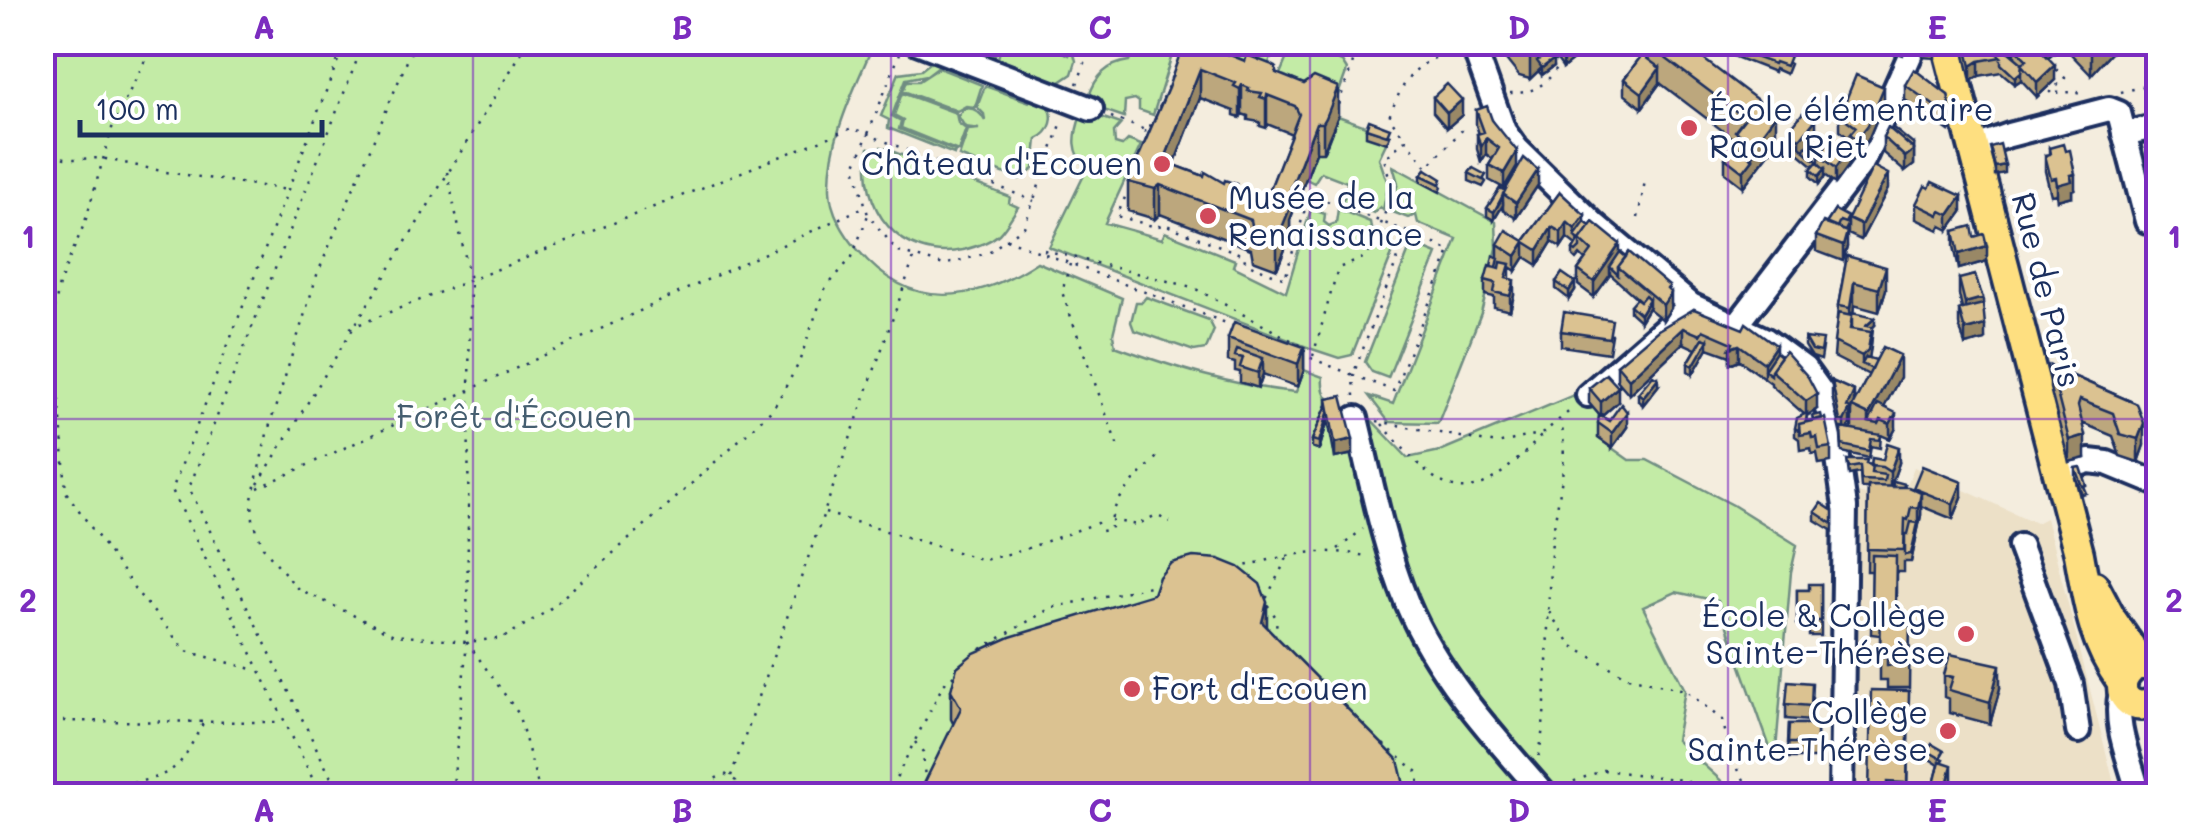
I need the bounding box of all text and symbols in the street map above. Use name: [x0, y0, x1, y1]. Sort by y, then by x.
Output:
text: A: [253, 5, 275, 47]
text: B: [671, 5, 693, 47]
text: C: [1088, 5, 1112, 47]
text: D: [1508, 5, 1530, 47]
text: E: [1927, 5, 1947, 47]
scale bar: [80, 75, 322, 137]
place label: École élémentaire Raoul Riet: [1709, 87, 1994, 166]
text: 100 m: [95, 88, 179, 128]
marker: École élémentaire Raoul Riet: [1678, 117, 1700, 139]
place label: Château d'Ecouen: [861, 141, 1142, 183]
marker: Château d'Ecouen: [1151, 153, 1173, 175]
place label: Musée de la Renaissance: [1228, 175, 1423, 254]
street label: Rue de Paris: [2003, 188, 2092, 391]
marker: Musée de la Renaissance: [1197, 205, 1219, 227]
text: 1: [21, 214, 35, 256]
text: 1: [2167, 214, 2181, 256]
park label: Forêt d'Écouen: [396, 394, 632, 436]
text: 2: [19, 578, 37, 620]
text: 2: [2165, 578, 2183, 620]
place label: École & Collège Sainte-Thérèse: [1702, 593, 1946, 672]
marker: École & Collège Sainte-Thérèse: [1955, 623, 1977, 645]
place label: Fort d'Ecouen: [1152, 666, 1368, 708]
marker: Fort d'Ecouen: [1121, 678, 1143, 700]
place label: Collège Sainte-Thérèse: [1688, 690, 1928, 769]
marker: Collège Sainte-Thérèse: [1937, 720, 1959, 742]
text: A: [253, 788, 275, 830]
text: B: [671, 788, 693, 830]
text: C: [1088, 788, 1112, 830]
text: D: [1508, 788, 1530, 830]
text: E: [1927, 788, 1947, 830]

